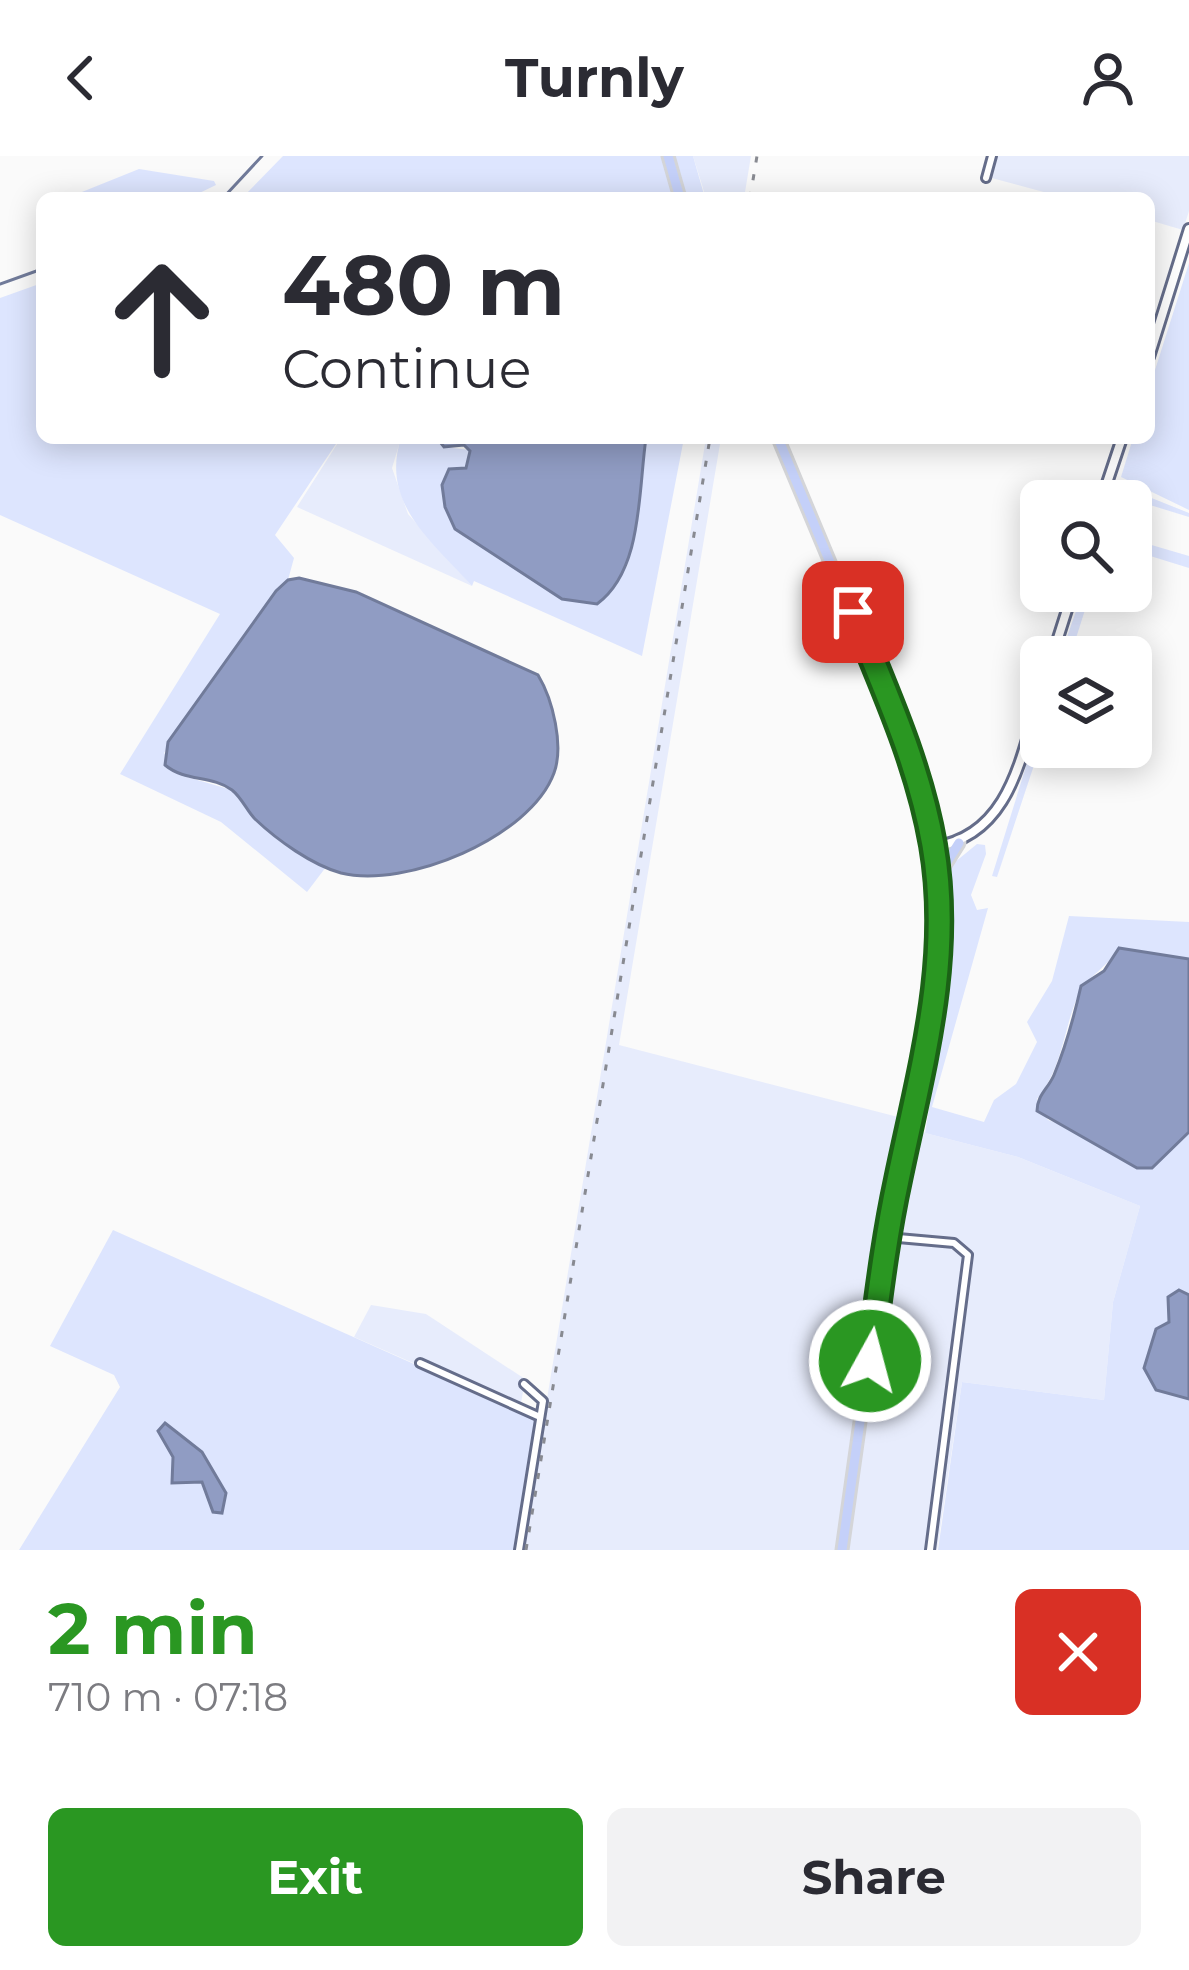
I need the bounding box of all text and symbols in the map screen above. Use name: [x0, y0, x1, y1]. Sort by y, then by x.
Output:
icon: back: [48, 45, 114, 111]
text: Turnly: [505, 45, 684, 111]
icon: person: [1075, 45, 1141, 111]
text: 480 m: [282, 234, 565, 336]
icon: ahead: [84, 240, 240, 396]
text: Continue: [282, 336, 531, 402]
map controls: [1020, 480, 1152, 768]
button: search: [1020, 480, 1152, 612]
pin: [802, 561, 904, 663]
icon: arrive: [820, 579, 886, 645]
button: layers: [1020, 636, 1152, 768]
position arrow: [807, 1298, 933, 1424]
text: 2 min: [48, 1584, 258, 1672]
button: close: [1015, 1589, 1141, 1715]
text: 710 m · 07:18: [48, 1673, 288, 1721]
button: Exit: [48, 1808, 583, 1946]
button: Share: [607, 1808, 1141, 1946]

